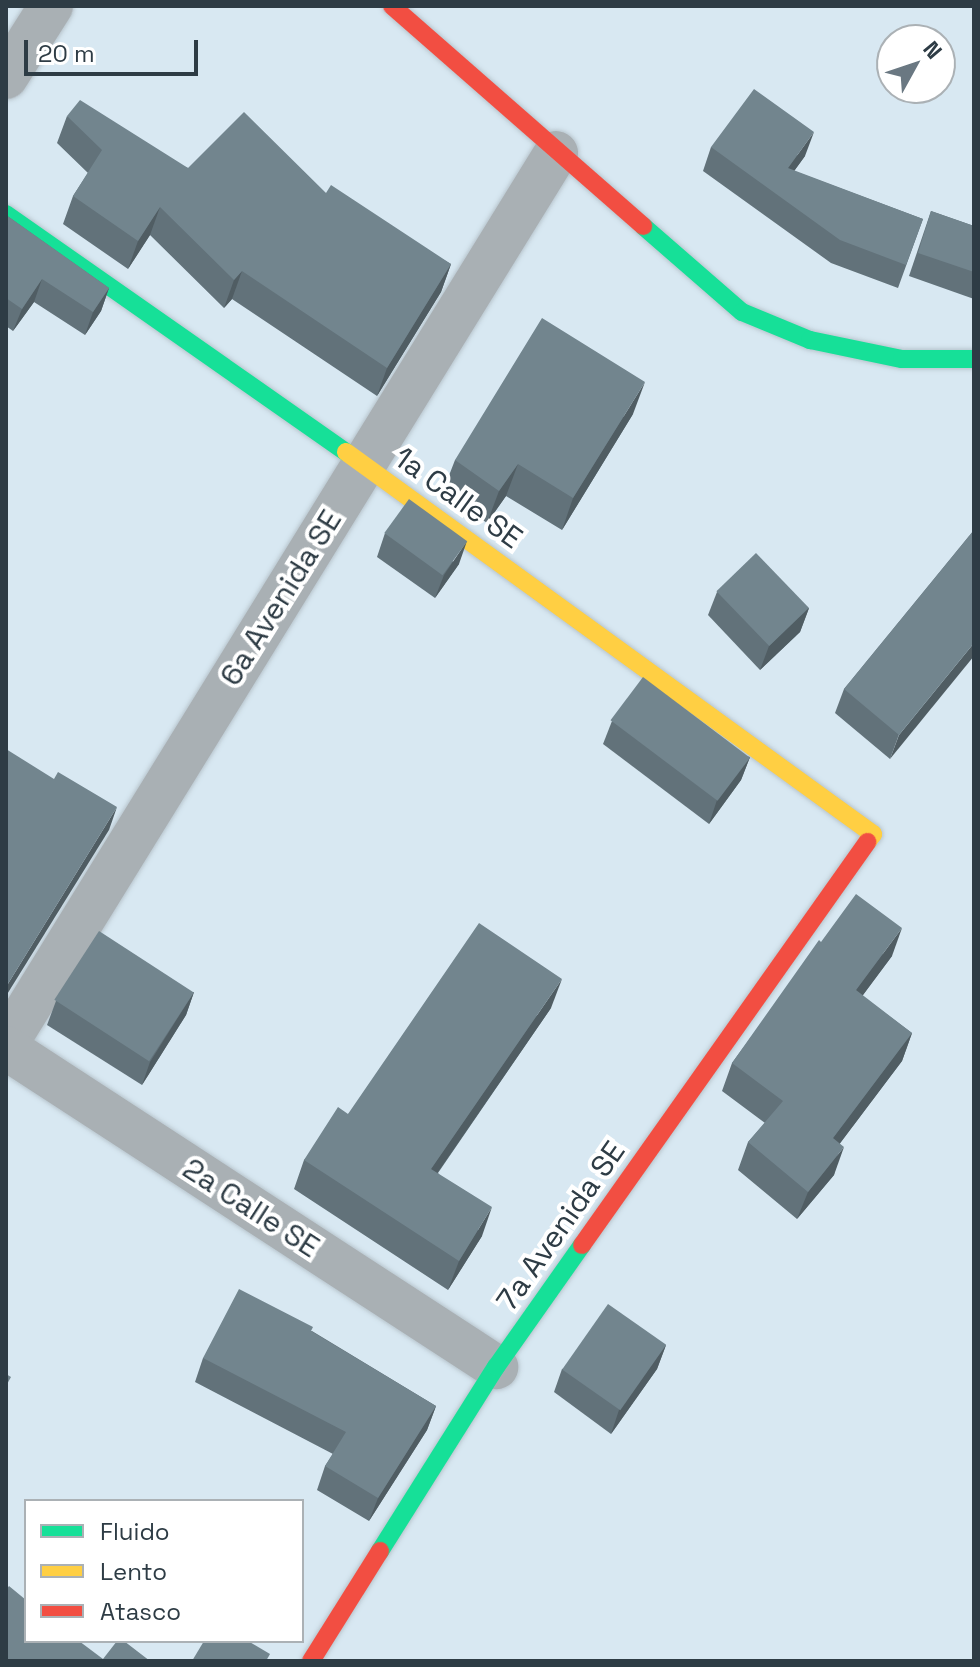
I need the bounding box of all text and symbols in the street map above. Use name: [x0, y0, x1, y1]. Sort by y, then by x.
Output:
scale bar: [28, 24, 202, 74]
north arrow: [876, 24, 956, 104]
text: N: [917, 35, 948, 65]
text: 20 m: [38, 38, 95, 69]
street label: 1a Calle SE: [387, 440, 529, 556]
street label: 6a Avenida SE: [213, 504, 349, 692]
street label: 7a Avenida SE: [489, 1134, 633, 1318]
street label: 2a Calle SE: [176, 1151, 326, 1265]
legend: [24, 1499, 304, 1643]
text: Fluido: [100, 1516, 170, 1547]
text: Lento: [100, 1556, 167, 1587]
text: Atasco: [100, 1596, 181, 1627]

